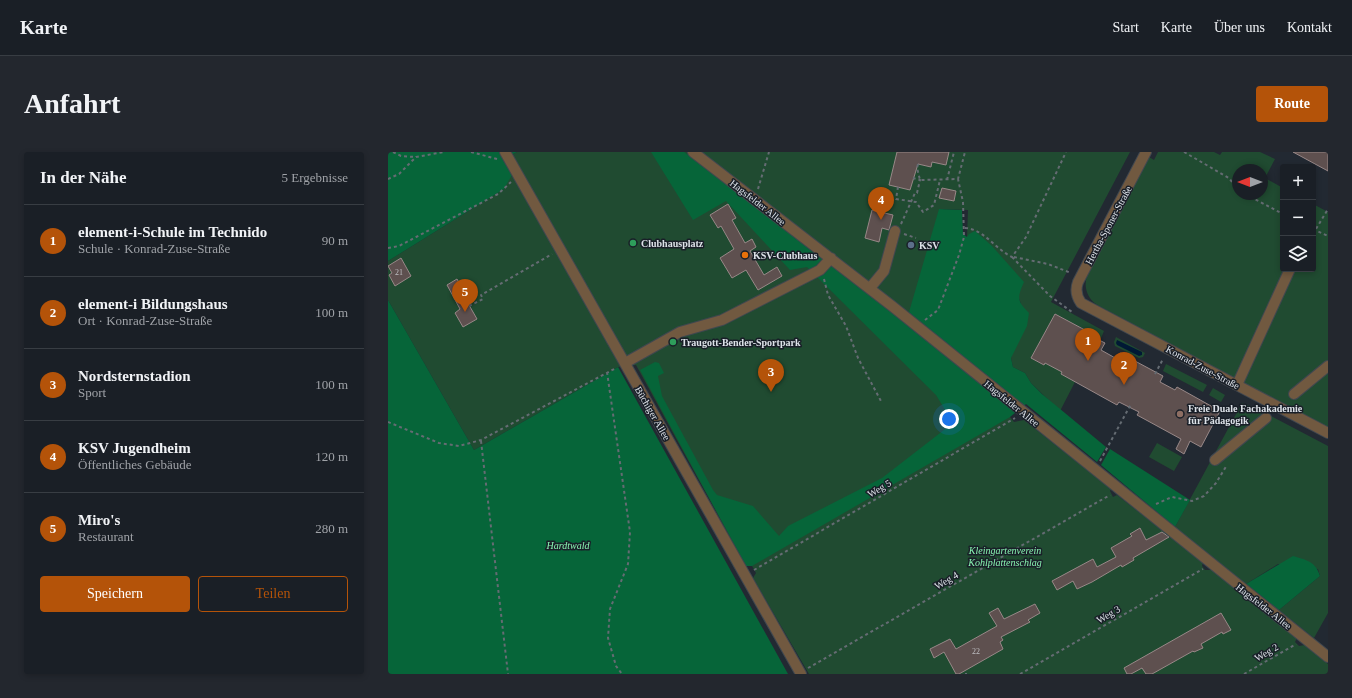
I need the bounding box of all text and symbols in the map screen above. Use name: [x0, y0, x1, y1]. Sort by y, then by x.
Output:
text: Karte: [20, 17, 67, 38]
text: Start: [1112, 20, 1139, 35]
text: Karte: [1161, 20, 1192, 35]
text: Über uns: [1214, 20, 1265, 35]
text: Kontakt: [1287, 20, 1332, 35]
button: Route: [1256, 86, 1328, 122]
text: Anfahrt: [24, 88, 120, 119]
north arrow: [1232, 164, 1268, 200]
map controls: [1280, 164, 1316, 272]
button: +: [1280, 164, 1316, 200]
text: In der Nähe: [40, 168, 127, 187]
text: 5 Ergebnisse: [281, 170, 348, 185]
street label: Hagsfelder Allee: [728, 177, 788, 228]
street label: Hertha-Sponer-Straße: [1083, 184, 1134, 266]
pin: 4: [868, 187, 894, 220]
button: −: [1280, 200, 1316, 236]
text: element-i-Schule im Technido: [78, 224, 267, 240]
text: 1: [50, 233, 56, 248]
text: 90 m: [322, 233, 348, 248]
button: layers: [1280, 236, 1316, 272]
marker: Clubhausplatz: [628, 238, 638, 248]
place label: Clubhausplatz: [641, 238, 704, 249]
marker: KSV: [906, 240, 916, 250]
place label: KSV: [919, 240, 940, 251]
text: Schule · Konrad-Zuse-Straße: [78, 241, 230, 256]
marker: KSV-Clubhaus: [740, 250, 750, 260]
place label: KSV-Clubhaus: [753, 250, 817, 261]
house number: 21: [395, 268, 403, 277]
pin: 5: [452, 279, 478, 312]
text: element-i Bildungshaus: [78, 296, 228, 312]
text: 2: [50, 305, 56, 320]
text: 100 m: [315, 305, 348, 320]
text: Ort · Konrad-Zuse-Straße: [78, 313, 212, 328]
pin: 1: [1075, 328, 1101, 361]
marker: Traugott-Bender-Sportpark: [668, 337, 678, 347]
place label: Traugott-Bender-Sportpark: [681, 337, 801, 348]
street label: Konrad-Zuse-Straße: [1164, 343, 1242, 392]
pin: 2: [1111, 352, 1137, 385]
pin: 3: [758, 359, 784, 392]
text: Nordsternstadion: [78, 368, 191, 384]
text: 3: [50, 377, 56, 392]
text: 100 m: [315, 377, 348, 392]
street label: Hagsfelder Allee: [982, 378, 1042, 429]
street label: Büchiger Allee: [633, 384, 673, 443]
text: Sport: [78, 385, 106, 400]
place label: Freie Duale Fachakademie für Pädagogik: [1188, 403, 1303, 426]
your location: [939, 409, 959, 429]
marker: Freie Duale Fachakademie für Pädagogik: [1175, 409, 1185, 419]
text: KSV Jugendheim: [78, 440, 191, 456]
text: 4: [50, 449, 56, 464]
text: 120 m: [315, 449, 348, 464]
text: Öffentliches Gebäude: [78, 457, 191, 472]
street label: Weg 5: [865, 477, 893, 500]
text: Miro's: [78, 512, 120, 528]
text: 5: [50, 521, 56, 536]
text: 280 m: [315, 521, 348, 536]
text: Restaurant: [78, 529, 134, 544]
park label: Hardtwald: [546, 540, 590, 551]
park label: Kleingartenverein Kohlplattenschlag: [967, 545, 1042, 568]
street label: Weg 4: [932, 569, 960, 592]
button: Speichern: [40, 576, 190, 612]
button: Teilen: [198, 576, 348, 612]
street label: Hagsfelder Allee: [1234, 581, 1294, 632]
street label: Weg 3: [1094, 603, 1122, 626]
street label: Weg 2: [1252, 641, 1280, 664]
house number: 22: [972, 647, 980, 656]

